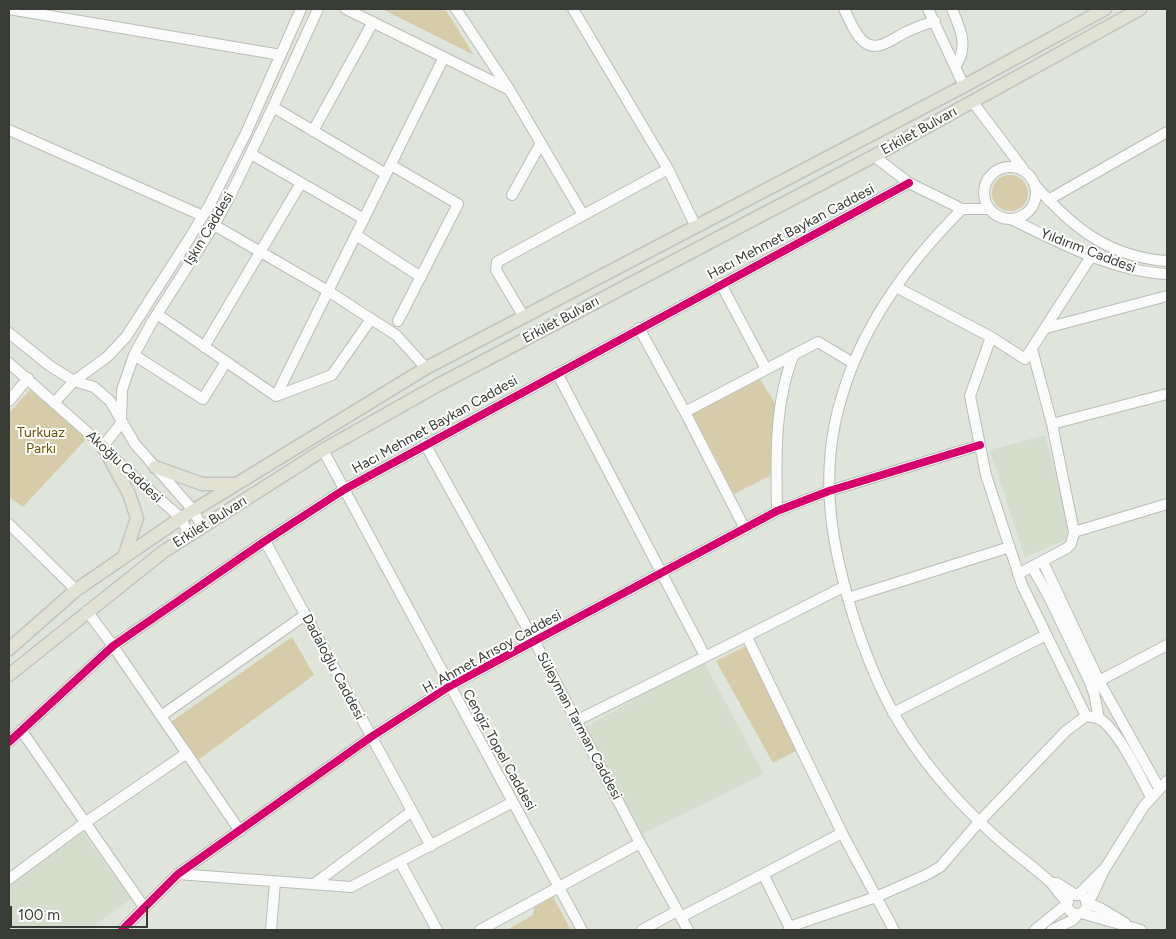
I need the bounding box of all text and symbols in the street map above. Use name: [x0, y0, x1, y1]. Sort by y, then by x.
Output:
street label: Erkilet Bulvarı: [878, 103, 960, 159]
street label: Hacı Mehmet Baykan Caddesi: [705, 181, 877, 283]
street label: Işkın Caddesi: [180, 189, 238, 269]
street label: Yıldırım Caddesi: [1038, 225, 1138, 277]
street label: Erkilet Bulvarı: [520, 293, 602, 347]
street label: Hacı Mehmet Baykan Caddesi: [349, 372, 521, 478]
park label: Turkuaz Parkı: [17, 425, 65, 458]
street label: Akoğlu Caddesi: [82, 427, 166, 507]
street label: Erkilet Bulvarı: [170, 493, 250, 551]
street label: H. Ahmet Arısoy Caddesi: [420, 607, 564, 697]
street label: Dadaloğlu Caddesi: [298, 611, 368, 723]
street label: Süleyman Tarman Caddesi: [533, 649, 625, 803]
street label: Cengiz Topel Caddesi: [459, 687, 539, 813]
scale bar: [12, 896, 150, 928]
text: 100 m: [18, 906, 60, 924]

